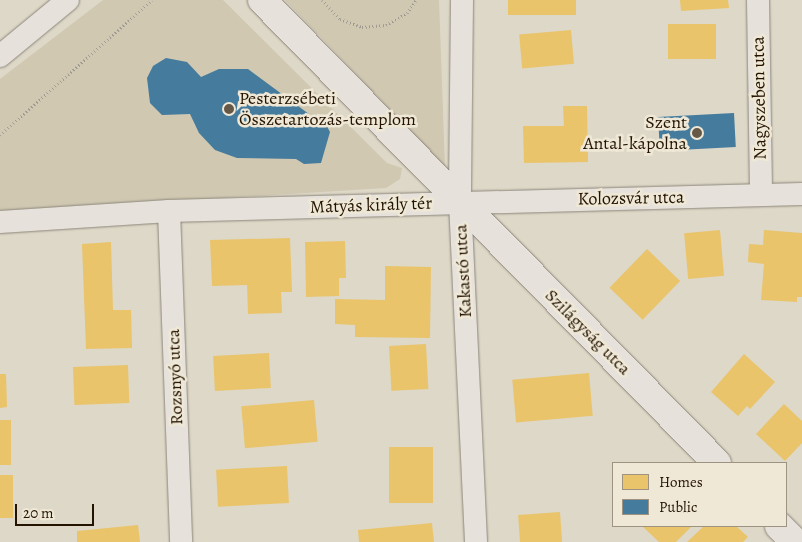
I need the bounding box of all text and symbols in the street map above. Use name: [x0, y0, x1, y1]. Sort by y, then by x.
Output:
street label: Nagyszeben utca: [747, 36, 771, 160]
place label: Pesterzsébeti Összetartozás-templom: [239, 88, 416, 130]
marker: Pesterzsébeti Összetartozás-templom: [223, 103, 235, 115]
place label: Szent Antal-kápolna: [583, 112, 687, 154]
marker: Szent Antal-kápolna: [691, 127, 703, 139]
street label: Kolozsvár utca: [577, 186, 685, 210]
street label: Mátyás király tér: [309, 192, 433, 218]
street label: Kakastó utca: [450, 224, 476, 318]
street label: Szilágyság utca: [541, 285, 635, 379]
street label: Rozsnyó utca: [163, 329, 187, 425]
legend: [612, 462, 787, 527]
text: Homes: [659, 472, 703, 492]
scale bar: [18, 494, 96, 526]
text: Public: [659, 497, 697, 517]
text: 20 m: [23, 503, 54, 523]

